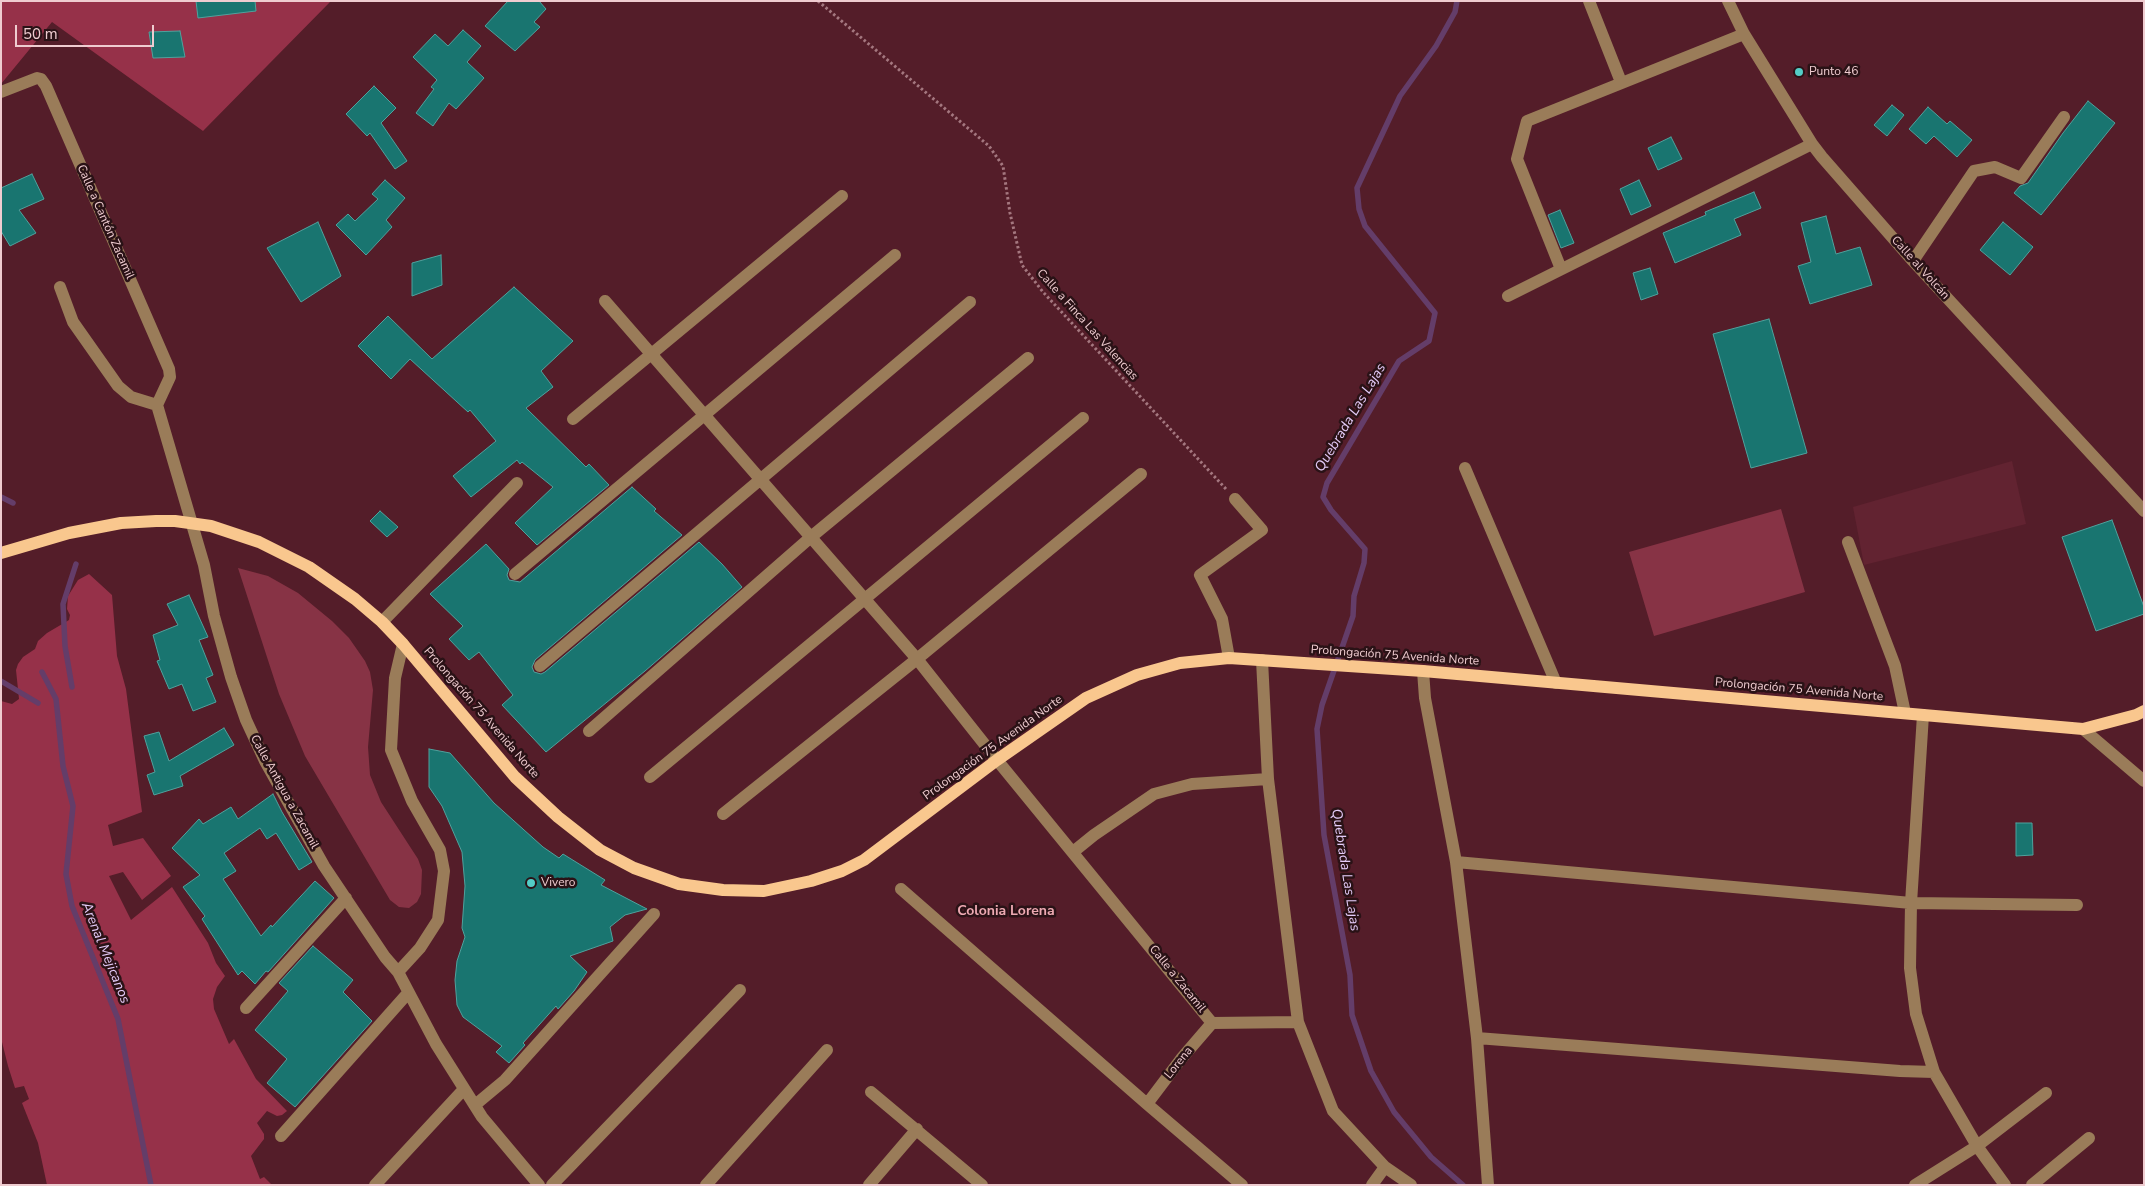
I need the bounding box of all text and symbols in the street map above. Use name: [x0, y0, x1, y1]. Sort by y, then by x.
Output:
scale bar: [18, 15, 156, 47]
text: 50 m: [23, 24, 58, 44]
place label: Punto 46: [1809, 65, 1858, 79]
marker: Punto 46: [1793, 66, 1805, 78]
street label: Calle a Cantón Zacamil: [73, 163, 137, 281]
street label: Calle al Volcán: [1888, 233, 1952, 303]
street label: Calle a Finca Las Valencias: [1033, 267, 1141, 383]
water label: Quebrada Las Lajas: [1312, 361, 1390, 475]
street label: Prolongación 75 Avenida Norte: [1310, 643, 1480, 669]
street label: Prolongación 75 Avenida Norte: [420, 645, 542, 781]
street label: Prolongación 75 Avenida Norte: [1714, 675, 1884, 705]
street label: Prolongación 75 Avenida Norte: [920, 693, 1066, 803]
street label: Calle Antigua a Zacamil: [247, 733, 321, 851]
water label: Quebrada Las Lajas: [1327, 808, 1363, 932]
place label: Vivero: [541, 876, 575, 890]
marker: Vivero: [525, 877, 537, 889]
water label: Arenal Mejicanos: [77, 900, 133, 1006]
district label: Colonia Lorena: [957, 904, 1055, 920]
street label: Calle a Zacamil: [1146, 943, 1208, 1015]
street label: Lorena: [1162, 1044, 1196, 1082]

